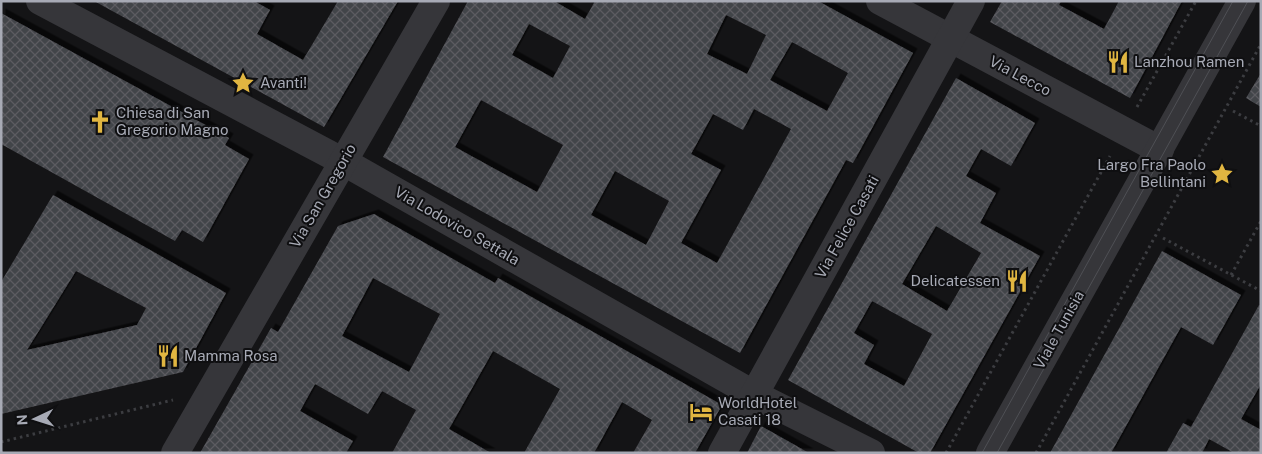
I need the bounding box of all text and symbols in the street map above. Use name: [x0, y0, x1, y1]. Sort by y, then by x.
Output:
restaurant icon: Lanzhou Ramen: [1105, 49, 1131, 75]
street label: Via Lecco: [987, 52, 1054, 99]
place label: Lanzhou Ramen: [1134, 53, 1244, 70]
place icon: Avanti!: [230, 70, 256, 96]
place label: Avanti!: [260, 74, 307, 91]
place label: Chiesa di San Gregorio Magno: [116, 104, 228, 138]
church icon: Chiesa di San Gregorio Magno: [87, 109, 113, 135]
street label: Via San Gregorio: [286, 141, 359, 251]
place label: Largo Fra Paolo Bellintani: [1097, 156, 1206, 190]
place icon: Largo Fra Paolo Bellintani: [1209, 161, 1235, 187]
street label: Via Felice Casati: [811, 172, 882, 281]
street label: Via Lodovico Settala: [392, 183, 523, 268]
restaurant icon: Delicatessen: [1004, 268, 1030, 294]
place label: Delicatessen: [911, 272, 1000, 289]
street label: Viale Tunisia: [1030, 288, 1087, 372]
restaurant icon: Mamma Rosa: [155, 343, 181, 369]
place label: Mamma Rosa: [184, 347, 278, 364]
north arrow: [10, 394, 60, 444]
place label: WorldHotel Casati 18: [718, 394, 797, 428]
hotel icon: WorldHotel Casati 18: [688, 399, 714, 425]
text: N: [14, 414, 30, 426]

